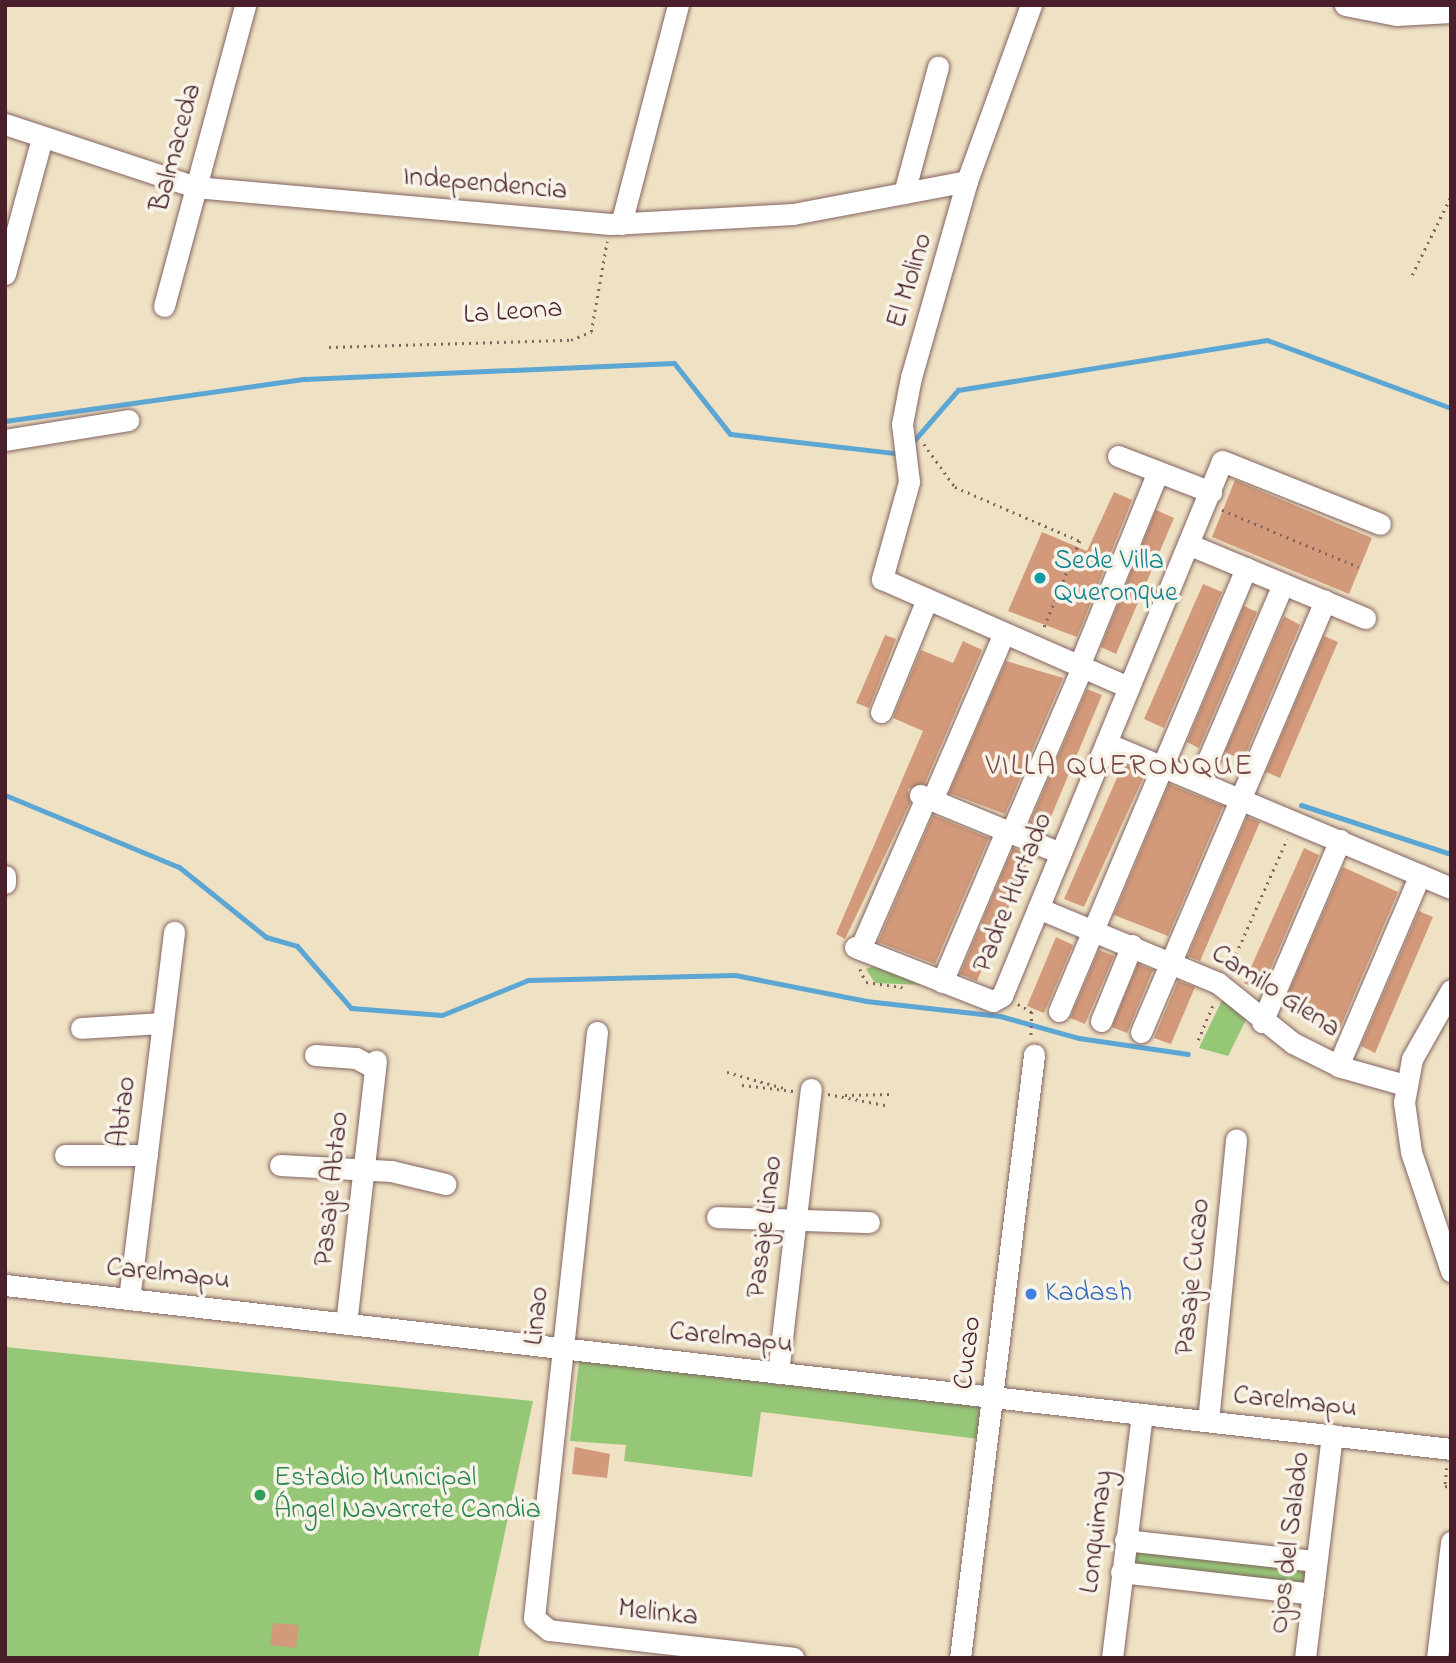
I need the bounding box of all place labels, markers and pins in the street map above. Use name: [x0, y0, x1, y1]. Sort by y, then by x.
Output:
place label: Sede Villa Queronque: [1054, 545, 1178, 611]
marker: Sede Villa Queronque: [1032, 570, 1048, 586]
place label: Kadash: [1045, 1277, 1132, 1311]
marker: Kadash: [1023, 1286, 1039, 1302]
place label: Estadio Municipal Ángel Navarrete Candia: [274, 1462, 541, 1528]
marker: Estadio Municipal Ángel Navarrete Candia: [252, 1487, 268, 1503]

